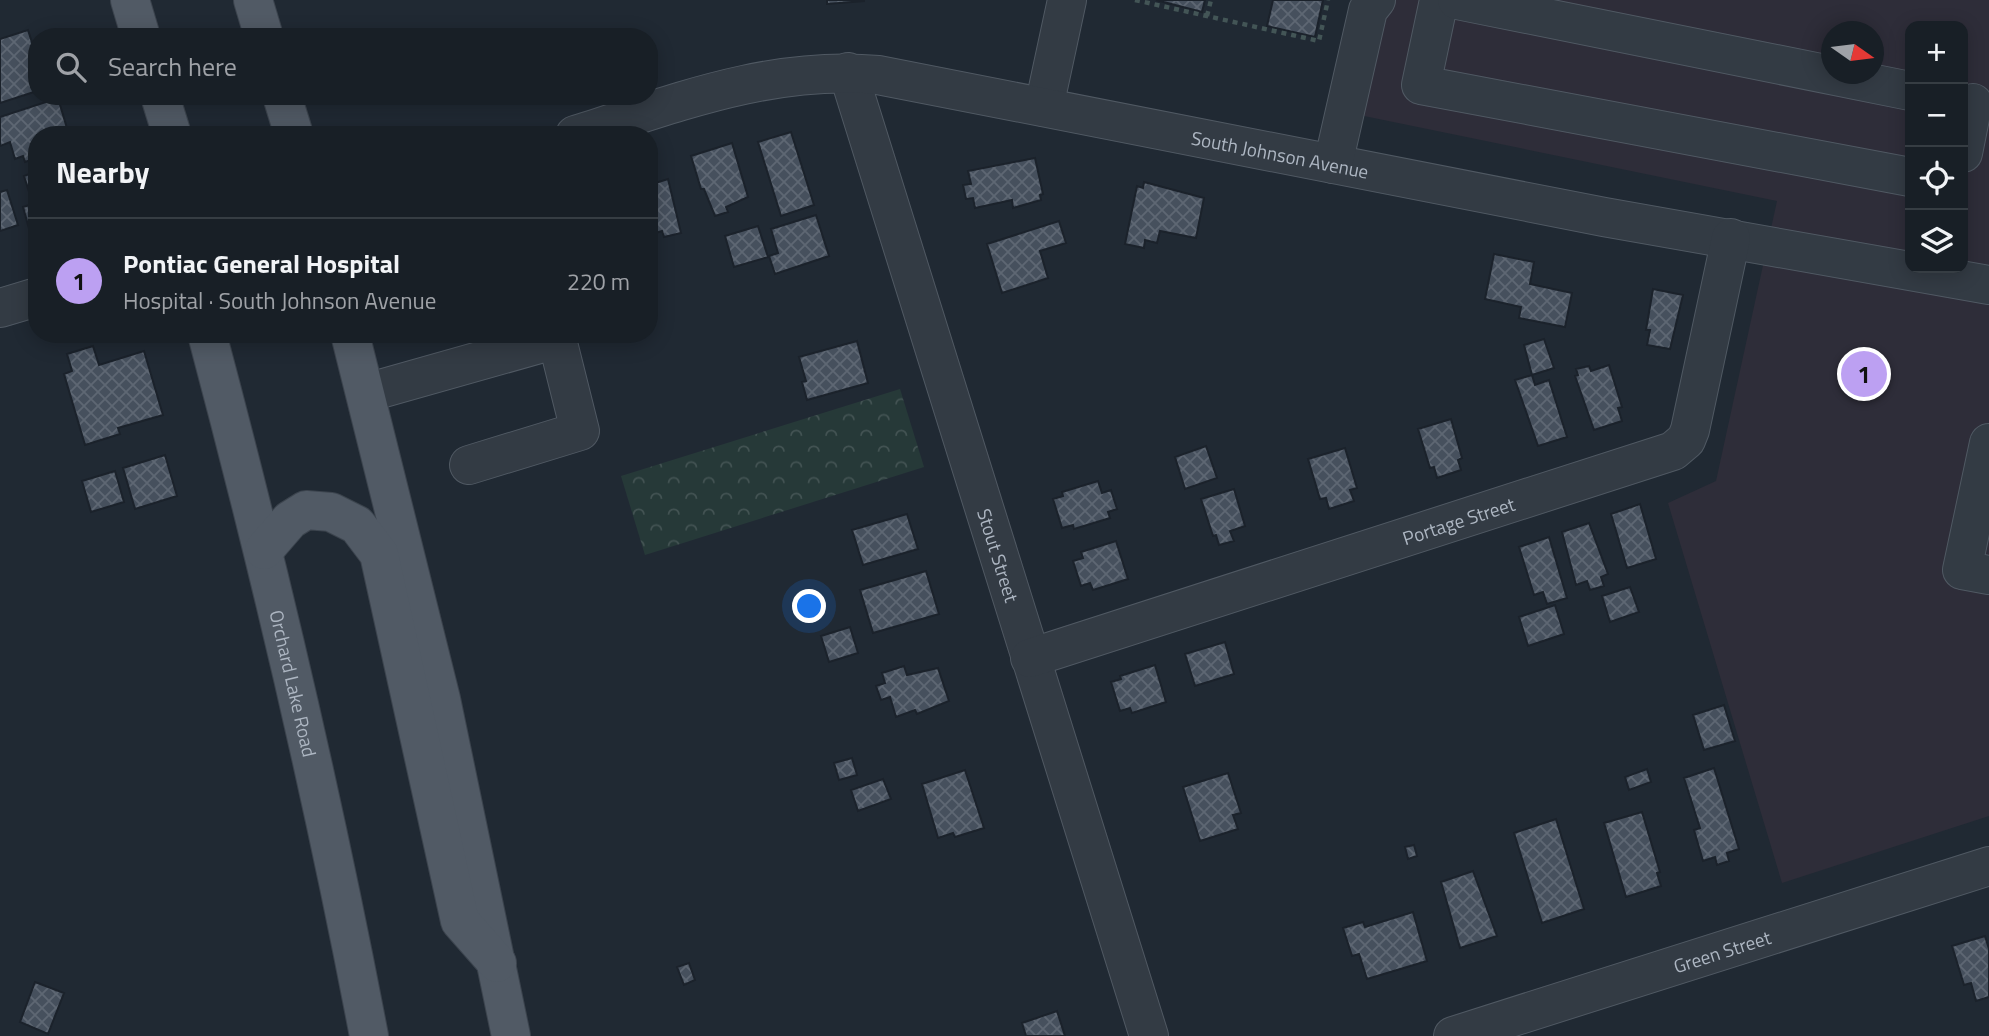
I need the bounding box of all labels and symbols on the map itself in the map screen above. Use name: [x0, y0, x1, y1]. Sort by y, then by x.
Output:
north arrow: [1821, 21, 1884, 84]
street label: South Johnson Avenue: [1189, 122, 1371, 185]
pin: 1: [1841, 348, 1887, 400]
street label: Portage Street: [1398, 488, 1519, 552]
street label: Stout Street: [971, 504, 1027, 606]
your location: [792, 589, 826, 623]
street label: Orchard Lake Road: [263, 607, 325, 760]
street label: Green Street: [1669, 922, 1775, 980]

